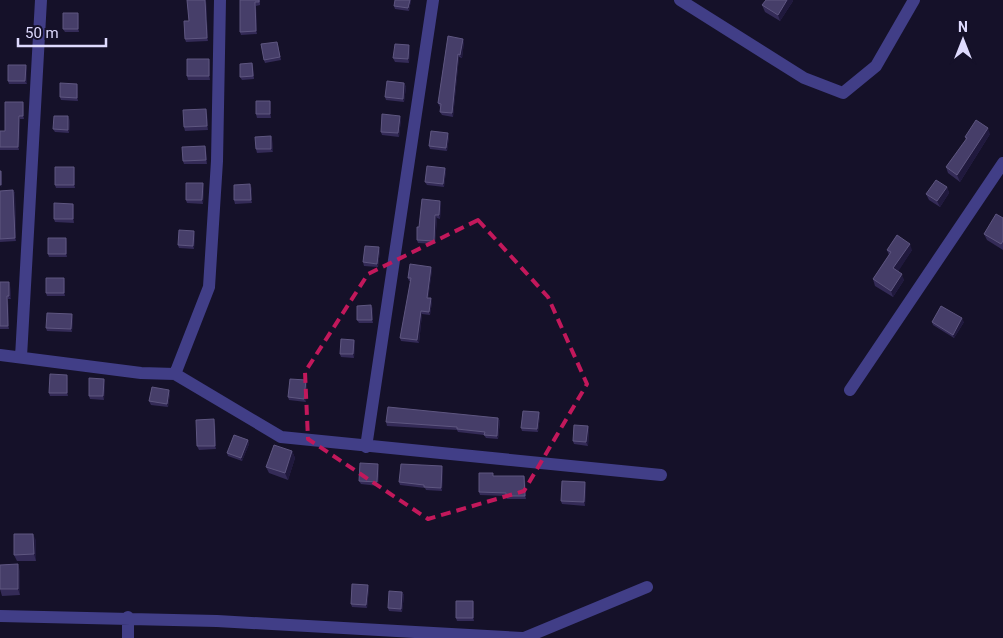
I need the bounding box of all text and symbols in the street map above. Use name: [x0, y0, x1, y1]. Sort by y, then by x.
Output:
scale bar: [18, 15, 105, 47]
north arrow: [938, 15, 988, 65]
text: N: [958, 19, 968, 35]
text: 50 m: [25, 24, 59, 42]

